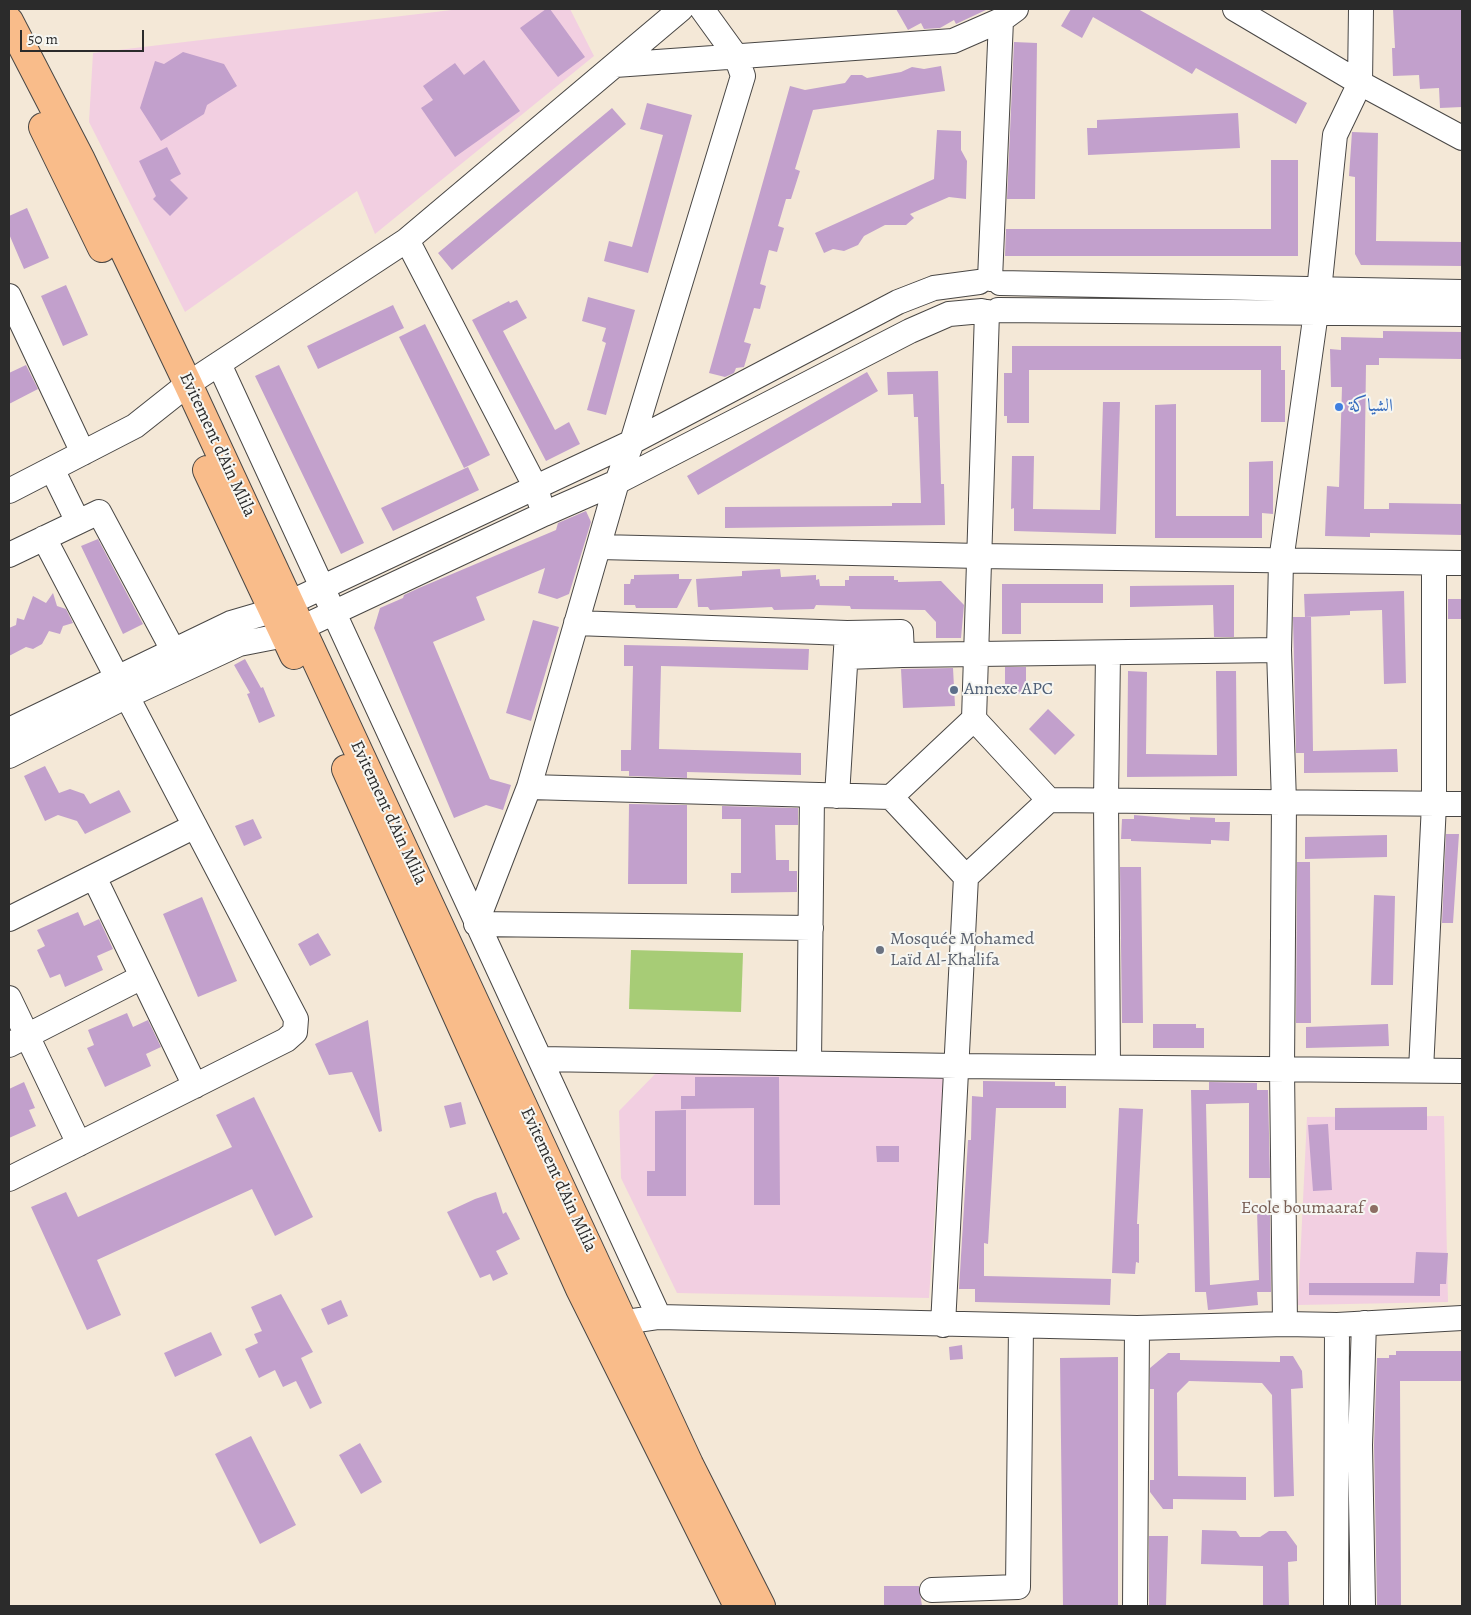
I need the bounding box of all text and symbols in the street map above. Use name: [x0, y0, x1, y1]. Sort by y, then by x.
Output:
scale bar: [22, 20, 146, 52]
text: 50 m: [28, 29, 58, 49]
street label: Evitement d'Ain Mlila: [174, 369, 260, 521]
place label: الشياكة: [1349, 396, 1393, 418]
marker: الشياكة: [1333, 401, 1345, 413]
place label: Annexe APC: [964, 679, 1053, 701]
marker: Annexe APC: [948, 684, 960, 696]
street label: Evitement d'Ain Mlila: [345, 737, 431, 889]
place label: Mosquée Mohamed Laïd Al-Khalifa: [890, 929, 1034, 972]
marker: Mosquée Mohamed Laïd Al-Khalifa: [874, 944, 886, 956]
street label: Evitement d'Ain Mlila: [515, 1104, 601, 1256]
place label: Ecole boumaaraf: [1241, 1198, 1364, 1220]
marker: Ecole boumaaraf: [1368, 1203, 1380, 1215]

